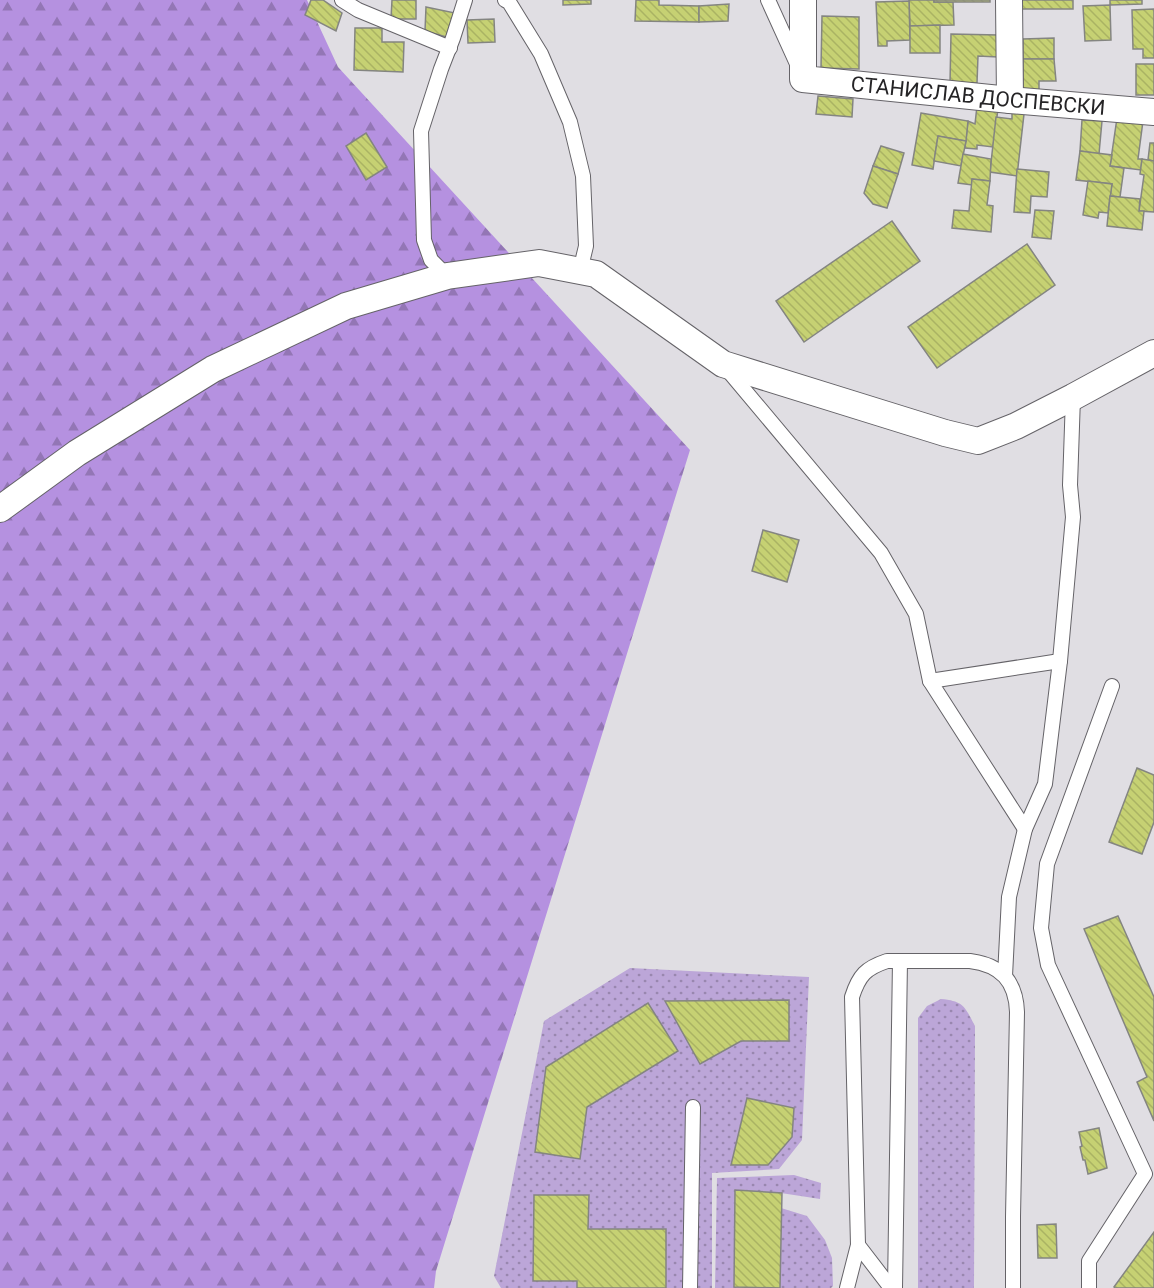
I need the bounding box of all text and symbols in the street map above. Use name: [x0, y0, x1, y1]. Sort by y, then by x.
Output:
street label: СТАНИСЛАВ ДОСПЕВСКИ: [850, 72, 1106, 120]

